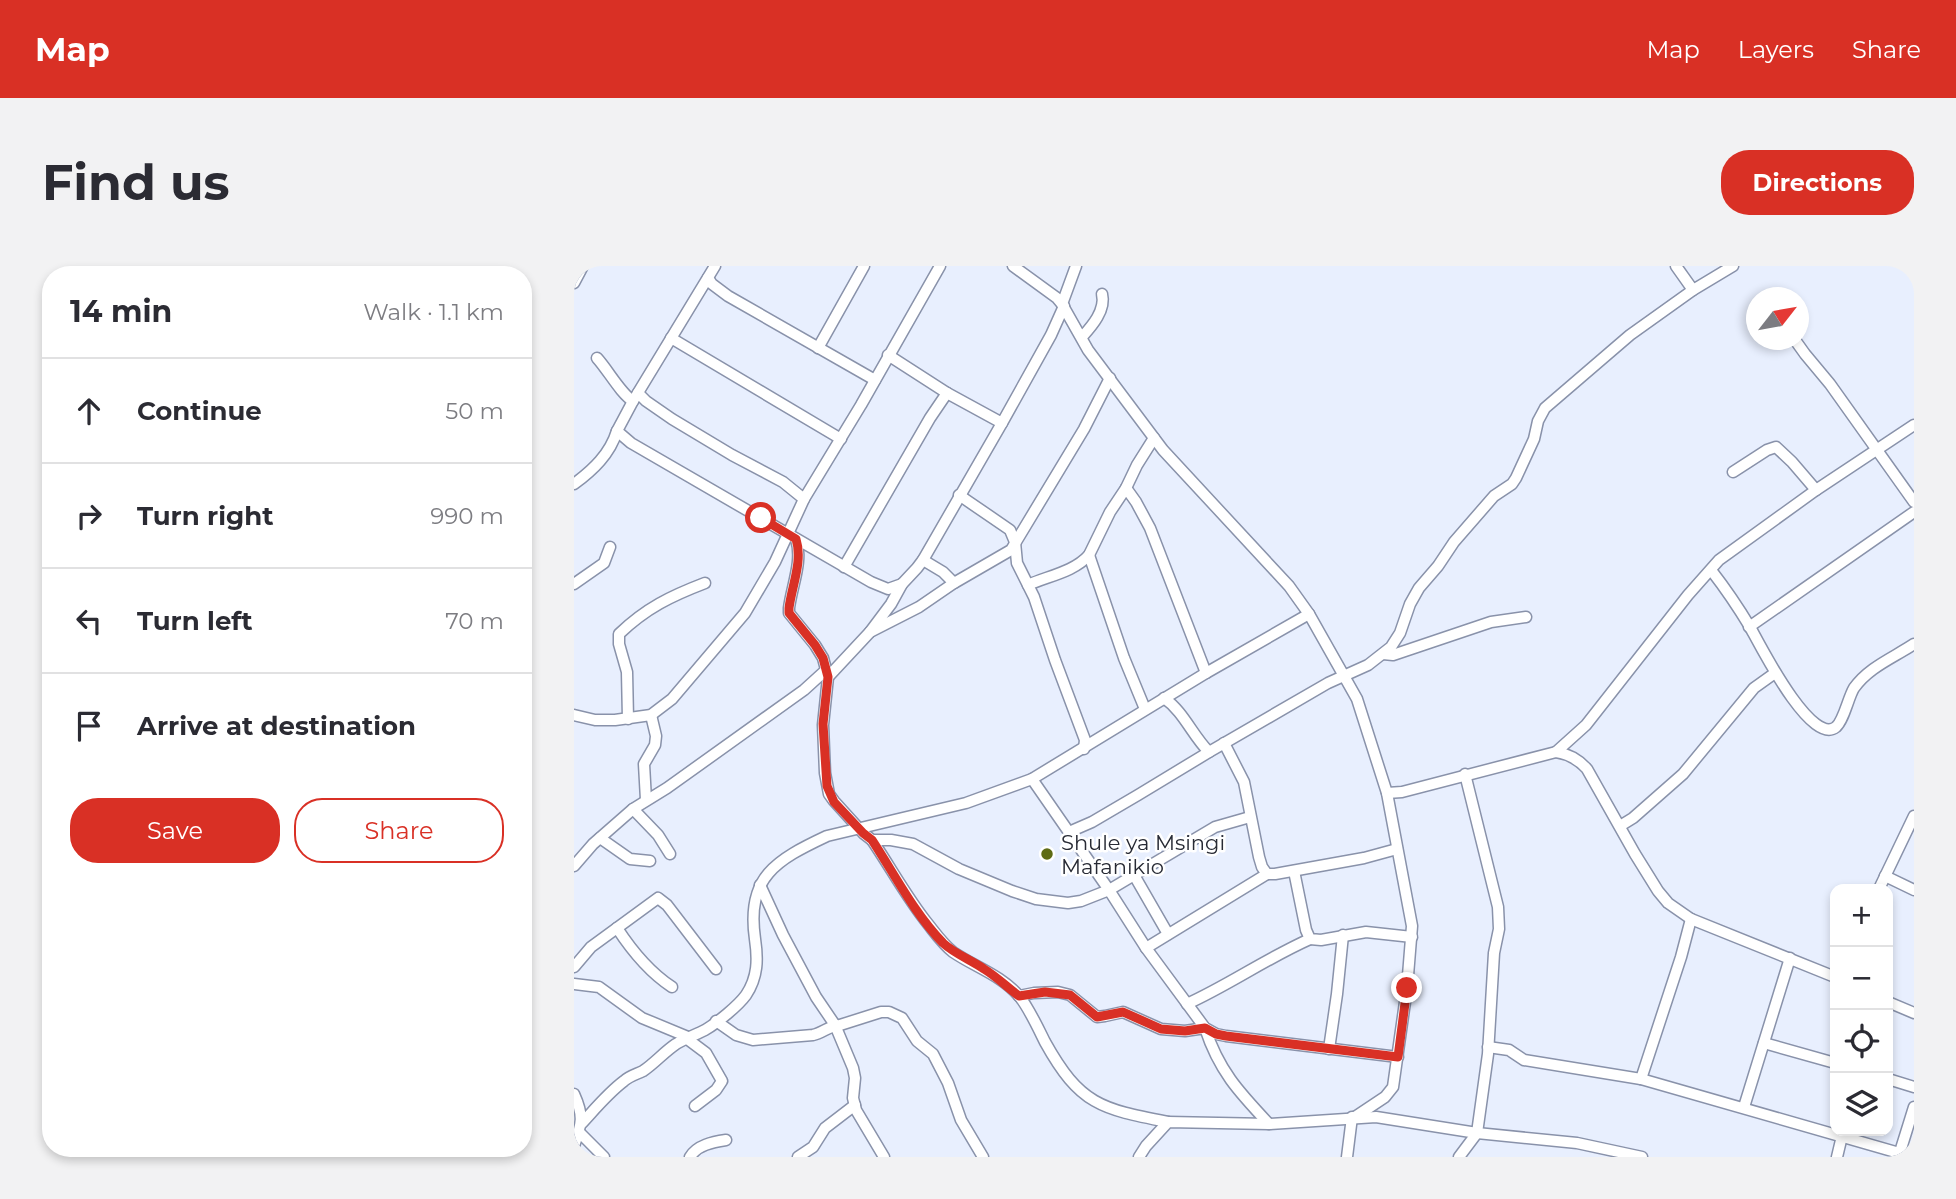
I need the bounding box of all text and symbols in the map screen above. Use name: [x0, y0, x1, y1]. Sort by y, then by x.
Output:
text: Map: [35, 29, 110, 69]
text: Map: [1646, 35, 1700, 64]
text: Layers: [1738, 35, 1814, 64]
text: Share: [1852, 35, 1921, 64]
button: Directions: [1721, 150, 1914, 215]
text: Find us: [42, 153, 230, 212]
north arrow: [1746, 287, 1809, 350]
text: 14 min: [70, 293, 172, 330]
text: Walk · 1.1 km: [363, 298, 504, 326]
icon: ahead: [70, 392, 108, 430]
text: Continue: [137, 395, 262, 427]
text: 50 m: [445, 397, 504, 425]
icon: right: [70, 497, 108, 535]
text: Turn right: [137, 500, 273, 532]
text: 990 m: [430, 502, 504, 530]
route start: [745, 502, 776, 533]
icon: left: [70, 602, 108, 640]
text: Turn left: [137, 605, 253, 637]
text: 70 m: [445, 607, 504, 635]
icon: arrive: [70, 707, 108, 745]
text: Arrive at destination: [137, 710, 416, 742]
button: Save: [70, 798, 280, 863]
button: Share: [294, 798, 504, 863]
place label: Shule ya Msingi Mafanikio: [1061, 830, 1225, 879]
marker: Shule ya Msingi Mafanikio: [1039, 846, 1055, 862]
map controls: [1830, 884, 1893, 1136]
button: +: [1830, 884, 1893, 947]
button: −: [1830, 947, 1893, 1010]
route end: [1391, 972, 1422, 1003]
button: locate: [1830, 1010, 1893, 1073]
button: layers: [1830, 1073, 1893, 1136]

